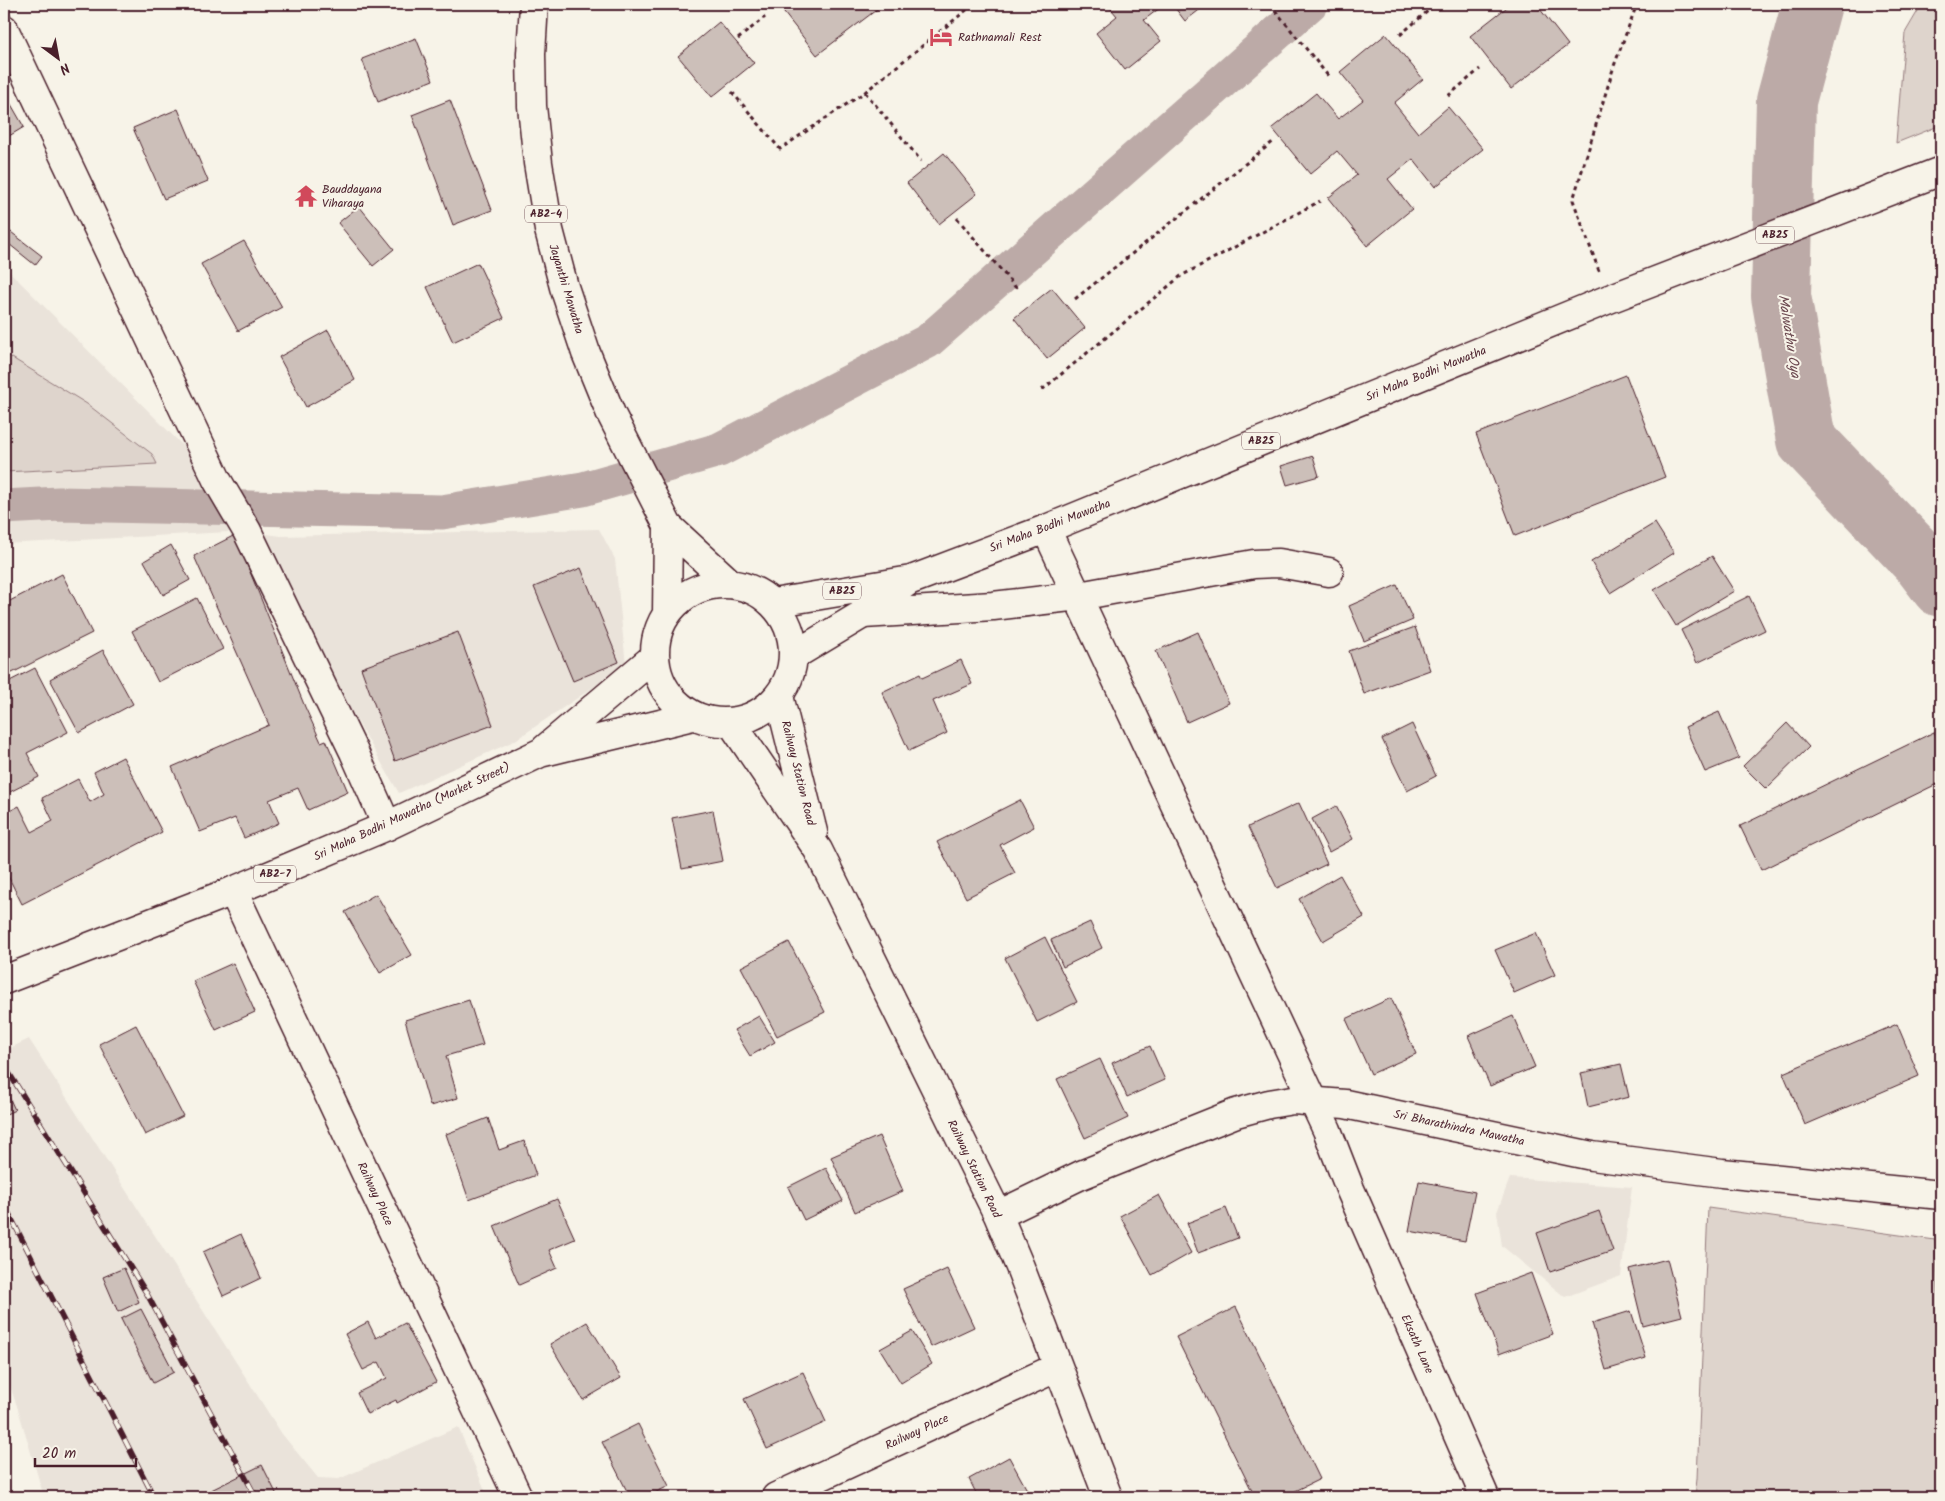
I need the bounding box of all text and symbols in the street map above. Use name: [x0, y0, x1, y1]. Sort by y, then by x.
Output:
hotel icon: Rathnamali Rest: [928, 24, 954, 50]
place label: Rathnamali Rest: [958, 28, 1042, 47]
north arrow: [32, 32, 82, 82]
text: N: [55, 57, 74, 80]
place label: Bauddayana Viharaya: [322, 180, 382, 213]
temple icon: Bauddayana Viharaya: [293, 183, 319, 209]
road number: AB2-4: [525, 205, 567, 222]
road number: AB25: [1756, 226, 1794, 244]
street label: Jayanthi Mawatha: [543, 242, 589, 337]
water label: Malwathu Oya: [1772, 293, 1807, 381]
street label: Sri Maha Bodhi Mawatha: [1363, 341, 1490, 407]
road number: AB25: [1242, 432, 1280, 450]
street label: Sri Maha Bodhi Mawatha: [987, 494, 1114, 558]
road number: AB25: [823, 582, 861, 600]
street label: Railway Station Road: [776, 719, 820, 828]
street label: Sri Maha Bodhi Mawatha (Market Street): [310, 758, 514, 866]
road number: AB2-7: [254, 866, 296, 882]
street label: Sri Bharathindra Mawatha: [1392, 1105, 1527, 1151]
street label: Railway Station Road: [942, 1117, 1007, 1222]
street label: Railway Place: [352, 1159, 398, 1230]
street label: Eksath Lane: [1395, 1311, 1439, 1377]
street label: Railway Place: [882, 1409, 953, 1455]
scale bar: [35, 1436, 136, 1468]
text: 20 m: [42, 1442, 76, 1466]

